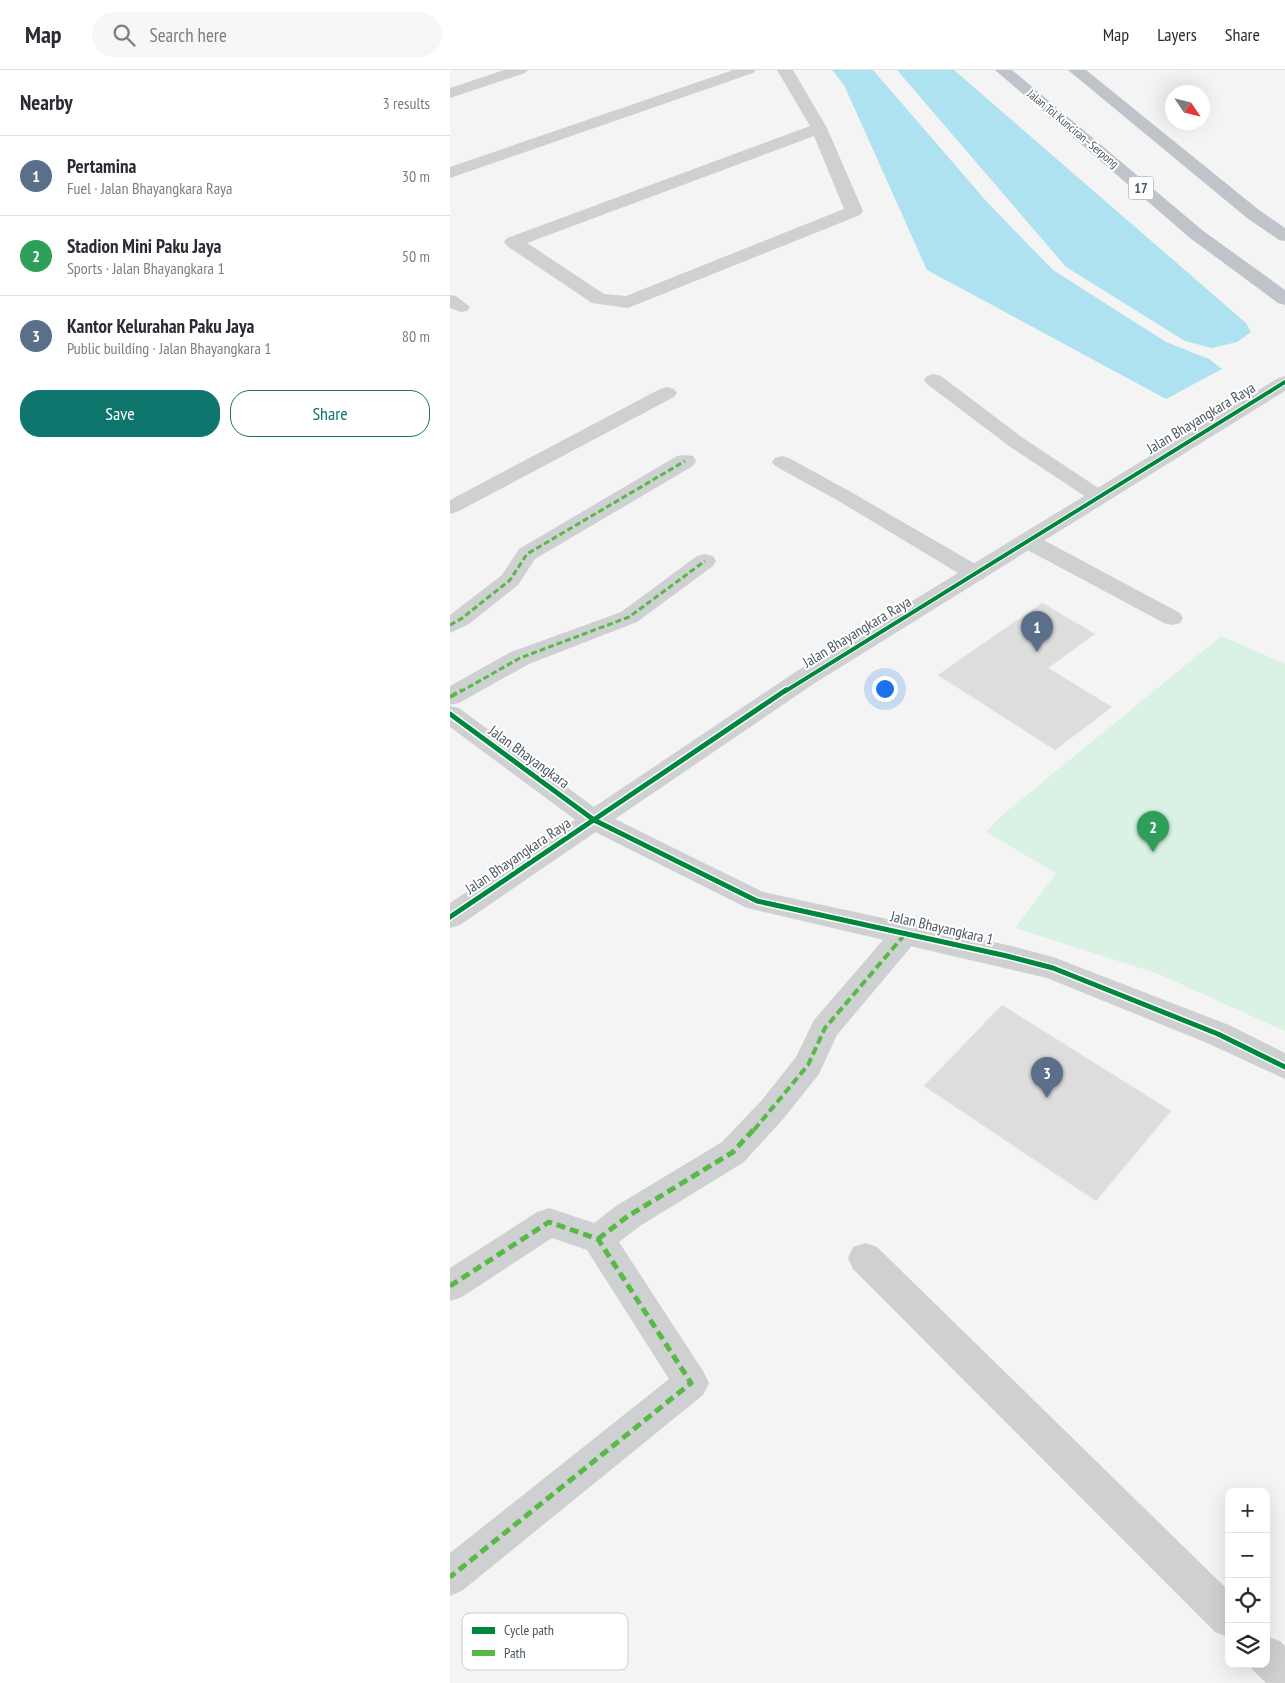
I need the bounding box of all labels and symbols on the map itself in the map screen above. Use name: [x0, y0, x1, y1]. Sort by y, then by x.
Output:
street label: Jalan Tol Kunciran–Serpong: [1024, 85, 1122, 171]
north arrow: [1165, 85, 1210, 130]
road number: 17: [1128, 176, 1154, 200]
street label: Jalan Bhayangkara Raya: [1142, 378, 1258, 458]
street label: Jalan Bhayangkara Raya: [798, 592, 914, 672]
pin: 1: [1021, 611, 1053, 652]
your location: [872, 676, 898, 702]
street label: Jalan Bhayangkara: [484, 720, 573, 792]
pin: 2: [1137, 811, 1169, 852]
street label: Jalan Bhayangkara Raya: [461, 813, 574, 898]
street label: Jalan Bhayangkara 1: [888, 906, 995, 949]
pin: 3: [1031, 1057, 1063, 1098]
legend: [462, 1613, 628, 1670]
text: Cycle path: [504, 1621, 554, 1639]
text: Path: [504, 1644, 526, 1662]

